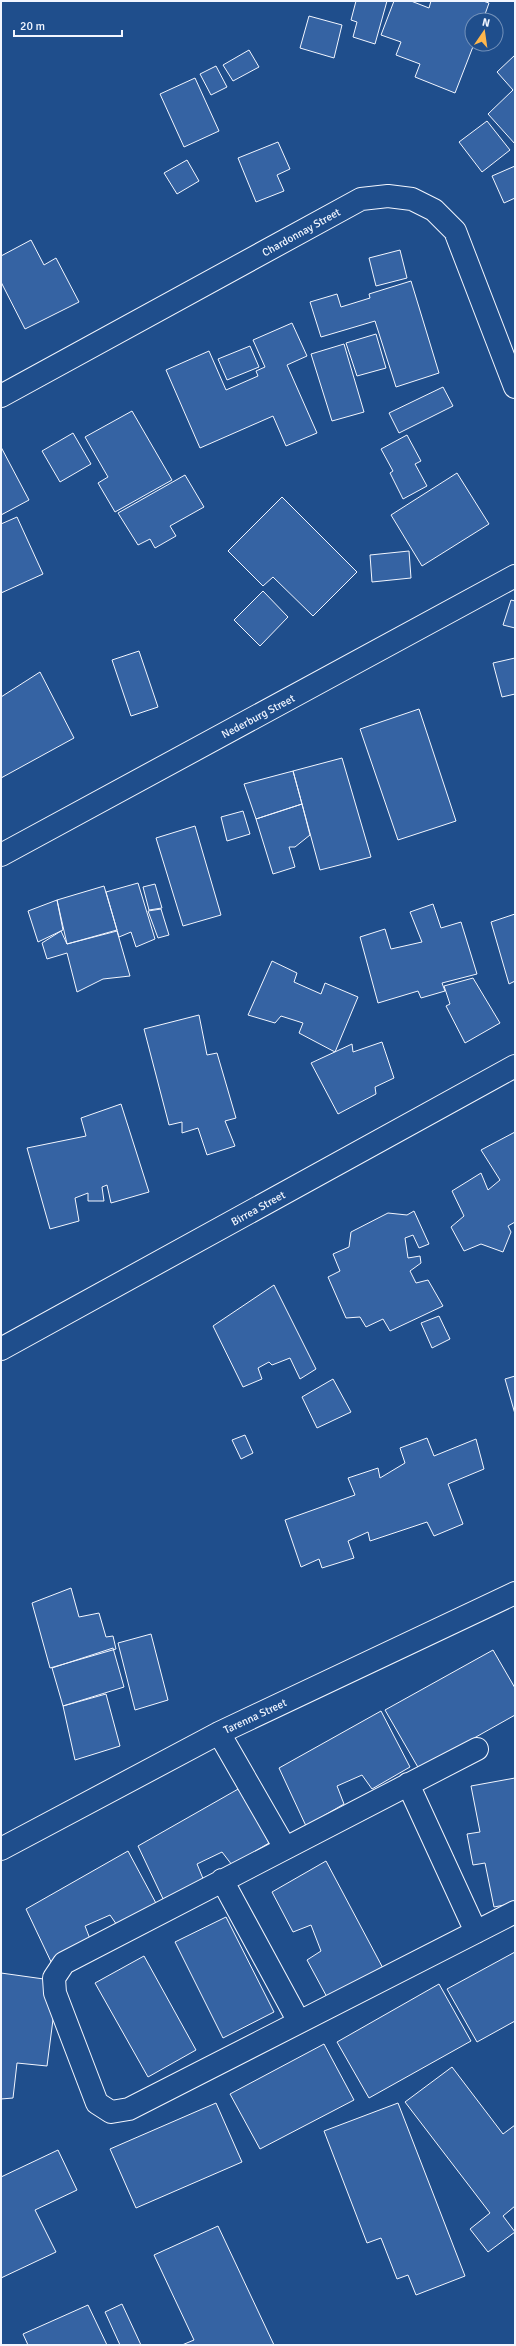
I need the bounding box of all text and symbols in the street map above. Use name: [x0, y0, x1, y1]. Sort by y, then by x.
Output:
scale bar: [14, 12, 122, 38]
north arrow: [464, 12, 504, 52]
text: N: [481, 16, 491, 30]
text: 20 m: [20, 19, 45, 34]
street label: Chardonnay Street: [260, 206, 343, 259]
street label: Nederburg Street: [219, 692, 297, 741]
street label: Birrea Street: [229, 1188, 288, 1229]
street label: Tarenna Street: [222, 1696, 289, 1737]

